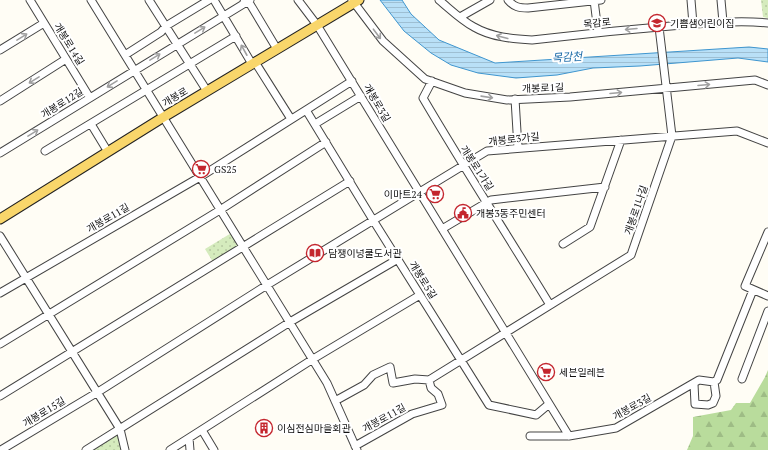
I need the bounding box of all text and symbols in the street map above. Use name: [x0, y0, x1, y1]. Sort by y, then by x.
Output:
school or university icon: 기쁨샘어린이집: [647, 13, 667, 33]
street label: 목감로: [583, 15, 611, 31]
place label: 기쁨샘어린이집: [670, 17, 734, 30]
street label: 개봉로14길: [51, 20, 87, 68]
one-way arrow: [194, 26, 206, 34]
one-way arrow: [625, 26, 638, 33]
one-way arrow: [373, 28, 381, 39]
one-way arrow: [16, 32, 28, 40]
one-way arrow: [496, 32, 509, 40]
one-way arrow: [240, 44, 247, 56]
water label: 목감천: [551, 49, 584, 65]
one-way arrow: [150, 53, 161, 62]
one-way arrow: [28, 76, 39, 84]
one-way arrow: [107, 80, 118, 88]
street label: 개봉로1길: [522, 81, 564, 95]
street label: 개봉로3길: [361, 82, 393, 124]
one-way arrow: [697, 82, 710, 89]
street label: 개봉로: [160, 84, 190, 110]
street label: 개봉로12길: [38, 85, 86, 121]
one-way arrow: [609, 90, 622, 97]
one-way arrow: [480, 93, 493, 101]
one-way arrow: [27, 129, 38, 137]
street label: 개봉로3가길: [488, 130, 540, 148]
street label: 개봉로1가길: [458, 143, 496, 193]
supermarket icon: GS25: [191, 159, 211, 179]
place label: GS25: [214, 163, 237, 176]
supermarket icon: 이마트24: [425, 184, 445, 204]
street label: 개봉로1나길: [621, 184, 651, 236]
place label: 이마트24: [384, 188, 423, 201]
street label: 개봉로11길: [84, 201, 132, 235]
public building icon: 개봉3동주민센터: [453, 203, 473, 223]
place label: 개봉3동주민센터: [476, 207, 546, 220]
library icon: 담쟁이넝쿨도서관: [305, 243, 325, 263]
place label: 담쟁이넝쿨도서관: [328, 247, 402, 260]
street label: 개봉로5길: [406, 259, 440, 301]
supermarket icon: 세븐일레븐: [536, 362, 556, 382]
place label: 세븐일레븐: [559, 366, 605, 379]
street label: 개봉로3길: [610, 391, 654, 423]
street label: 개봉로15길: [20, 394, 68, 430]
street label: 개봉로11길: [360, 401, 408, 435]
building icon: 이심전심마을회관: [254, 418, 274, 438]
place label: 이심전심마을회관: [277, 422, 351, 435]

